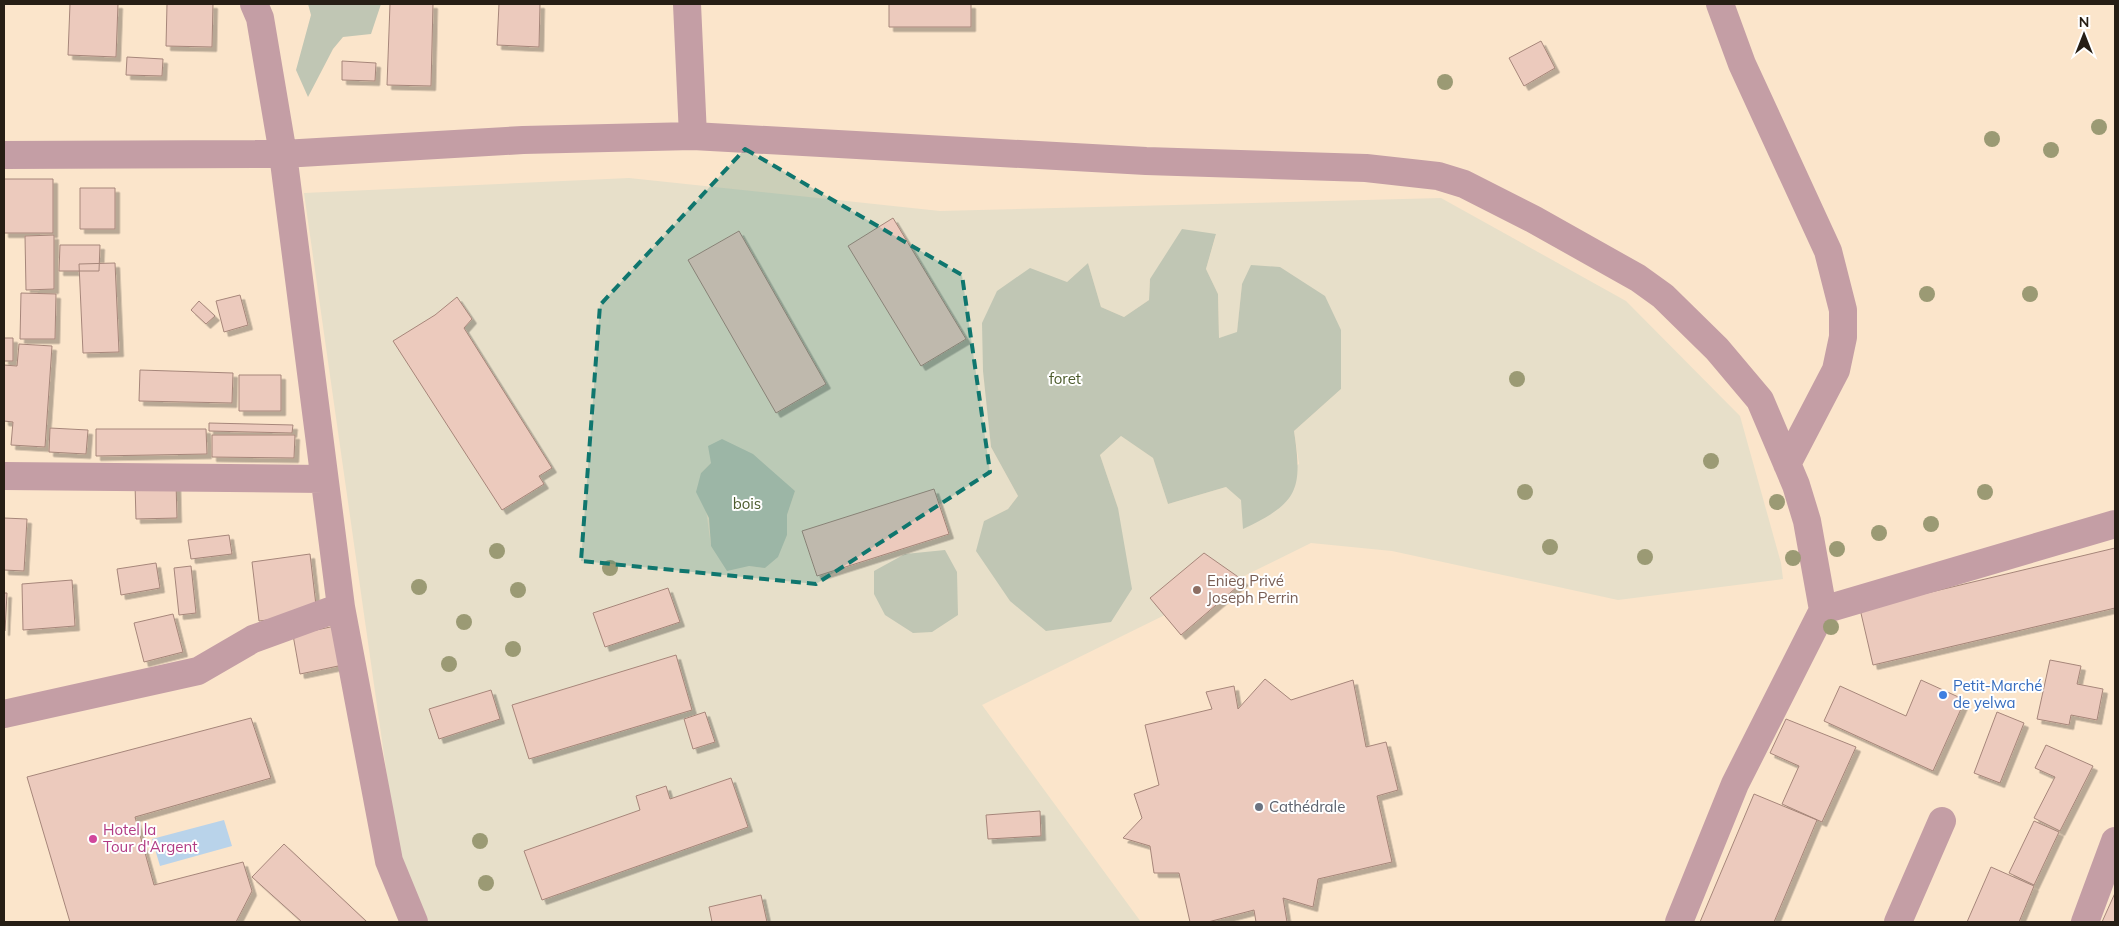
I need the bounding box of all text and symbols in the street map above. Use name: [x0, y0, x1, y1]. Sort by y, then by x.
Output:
north arrow: [2059, 10, 2109, 60]
text: N: [2079, 13, 2089, 31]
park label: foret: [1049, 369, 1081, 388]
park label: bois: [733, 494, 761, 513]
place label: Enieg Privé Joseph Perrin: [1207, 571, 1299, 607]
marker: Enieg Privé Joseph Perrin: [1191, 584, 1203, 596]
place label: Petit-Marché de yelwa: [1953, 676, 2043, 712]
marker: Petit-Marché de yelwa: [1937, 689, 1949, 701]
place label: Cathédrale: [1269, 797, 1345, 816]
marker: Cathédrale: [1253, 801, 1265, 813]
place label: Hotel la Tour d'Argent: [103, 820, 197, 856]
marker: Hotel la Tour d'Argent: [87, 833, 99, 845]

